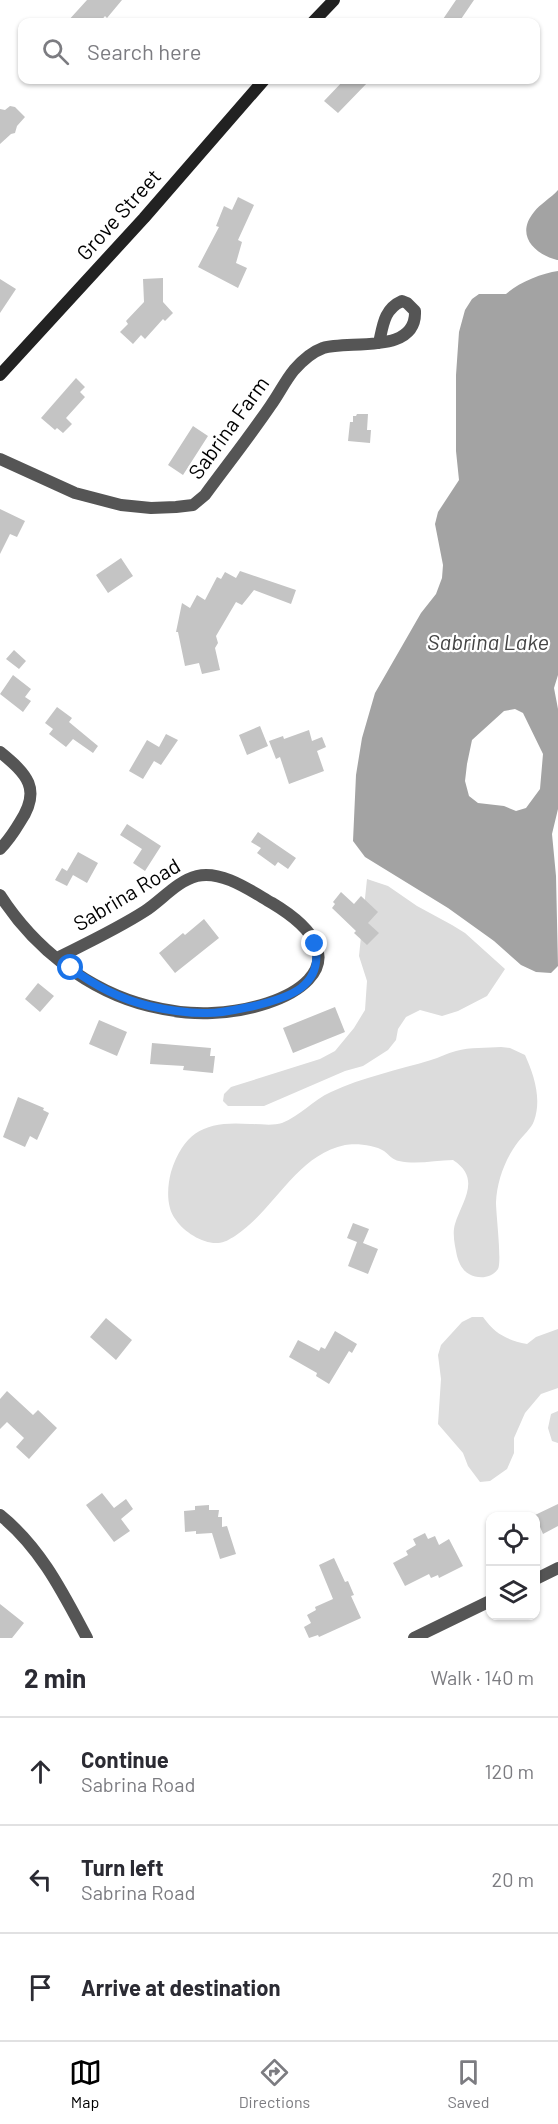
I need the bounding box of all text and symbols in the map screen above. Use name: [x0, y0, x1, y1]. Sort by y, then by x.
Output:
search box: [18, 18, 540, 84]
icon: search: [39, 35, 72, 68]
text: Search here: [87, 38, 201, 64]
street label: Grove Street: [71, 163, 165, 265]
street label: Sabrina Farm: [182, 371, 273, 483]
water label: Sabrina Lake: [427, 628, 549, 654]
street label: Sabrina Road: [68, 852, 184, 935]
route end: [301, 930, 327, 956]
route start: [57, 954, 83, 980]
map controls: [486, 1512, 540, 1620]
button: locate: [486, 1512, 540, 1566]
button: layers: [486, 1566, 540, 1620]
text: 2 min: [24, 1662, 86, 1693]
text: Walk · 140 m: [430, 1665, 534, 1689]
text: Continue: [81, 1746, 169, 1772]
icon: ahead: [24, 1755, 57, 1788]
text: 120 m: [484, 1759, 534, 1783]
text: Sabrina Road: [81, 1772, 195, 1796]
text: Turn left: [81, 1854, 164, 1880]
icon: left: [24, 1863, 57, 1896]
text: 20 m: [491, 1867, 534, 1891]
text: Sabrina Road: [81, 1880, 195, 1904]
icon: arrive: [24, 1971, 57, 2004]
text: Arrive at destination: [81, 1974, 280, 2000]
tab: Map: [69, 2056, 102, 2111]
tab: Directions: [239, 2056, 310, 2111]
tab: Saved: [447, 2056, 489, 2111]

